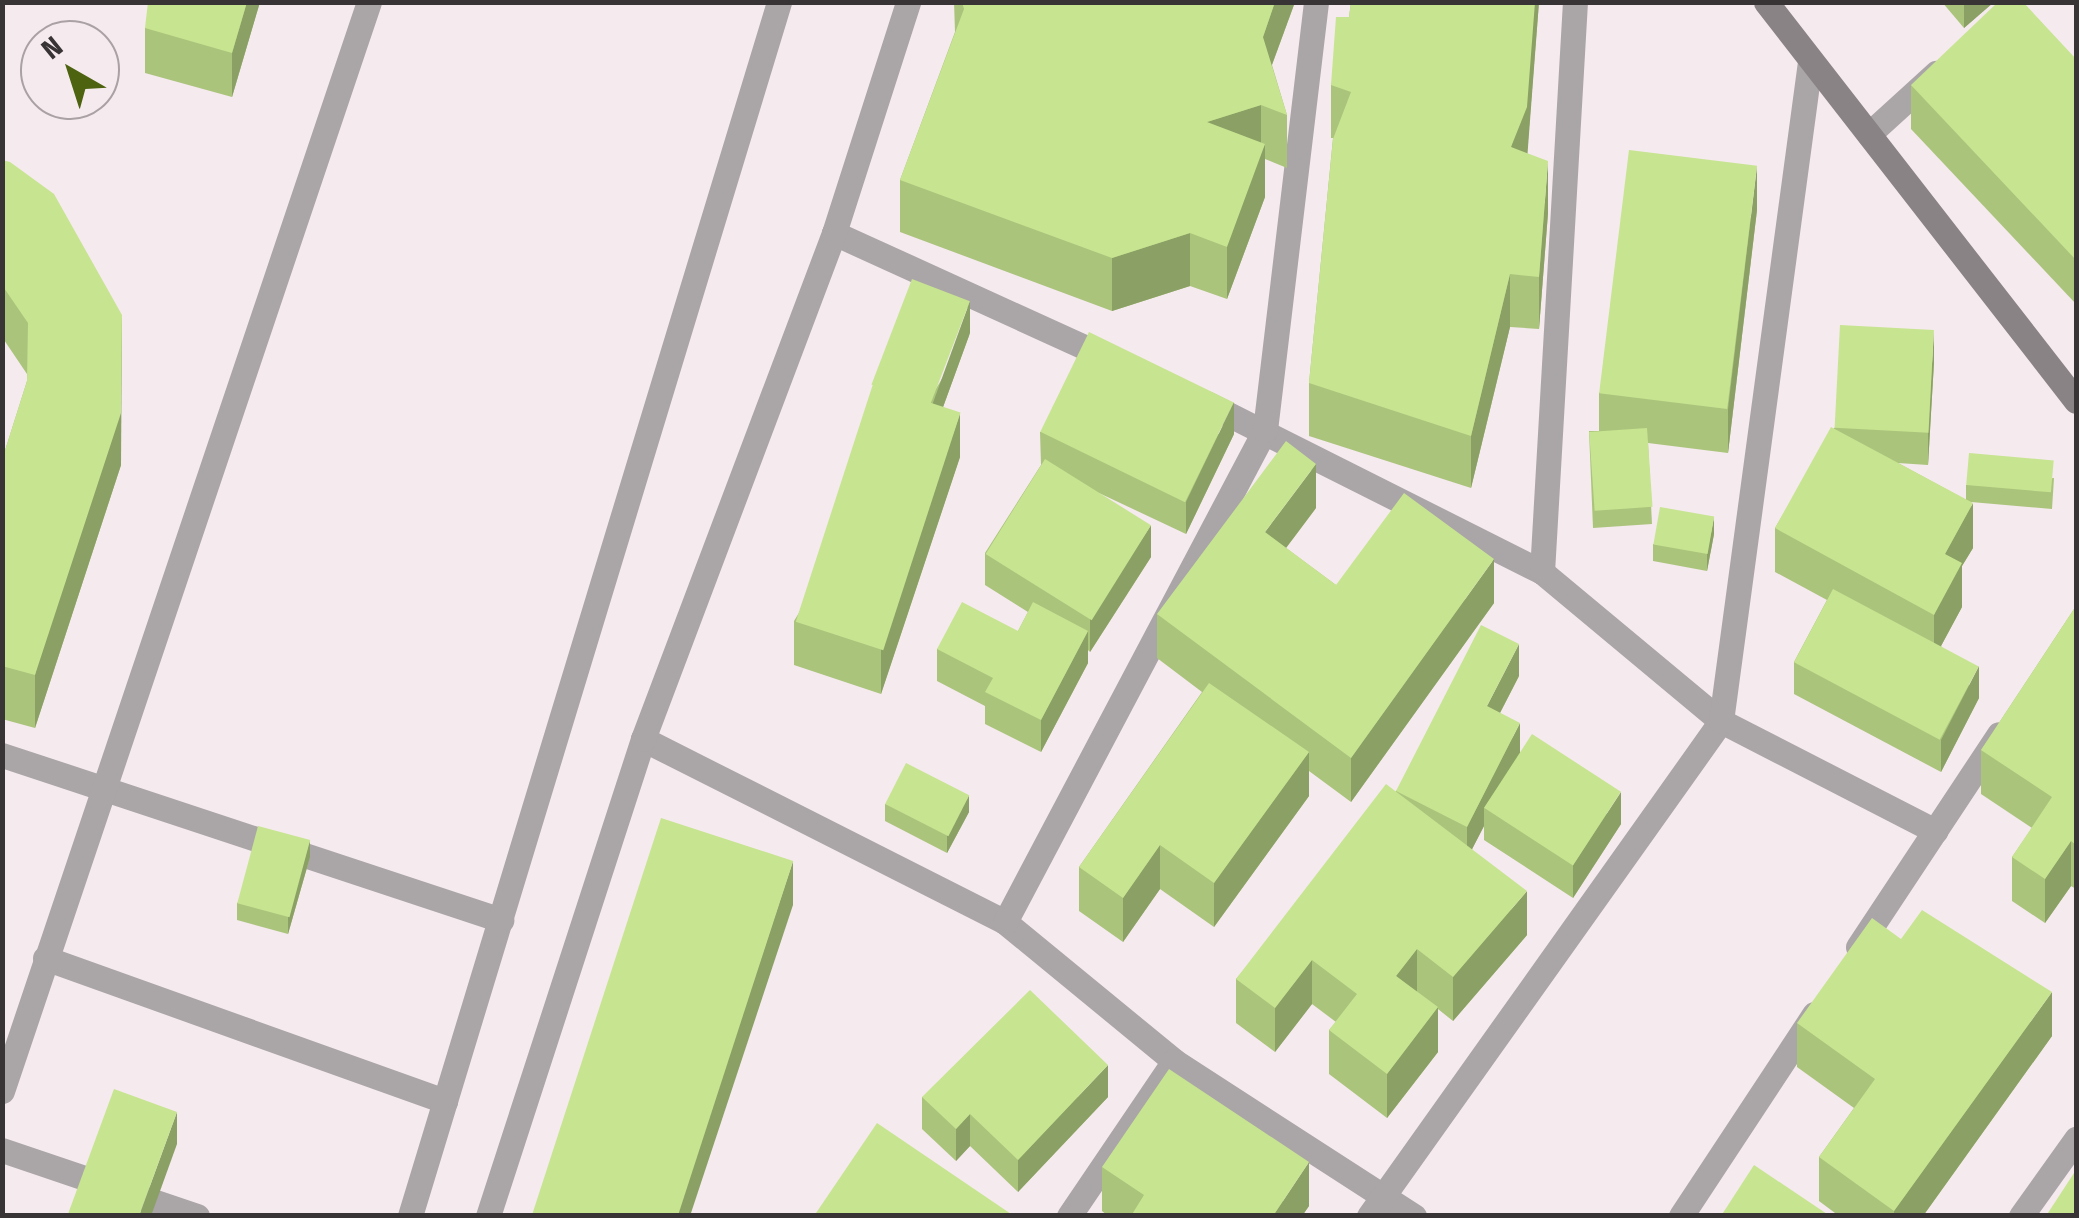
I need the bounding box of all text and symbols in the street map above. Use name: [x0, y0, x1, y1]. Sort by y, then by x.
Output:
north arrow: [20, 20, 120, 120]
text: N: [35, 30, 69, 66]

